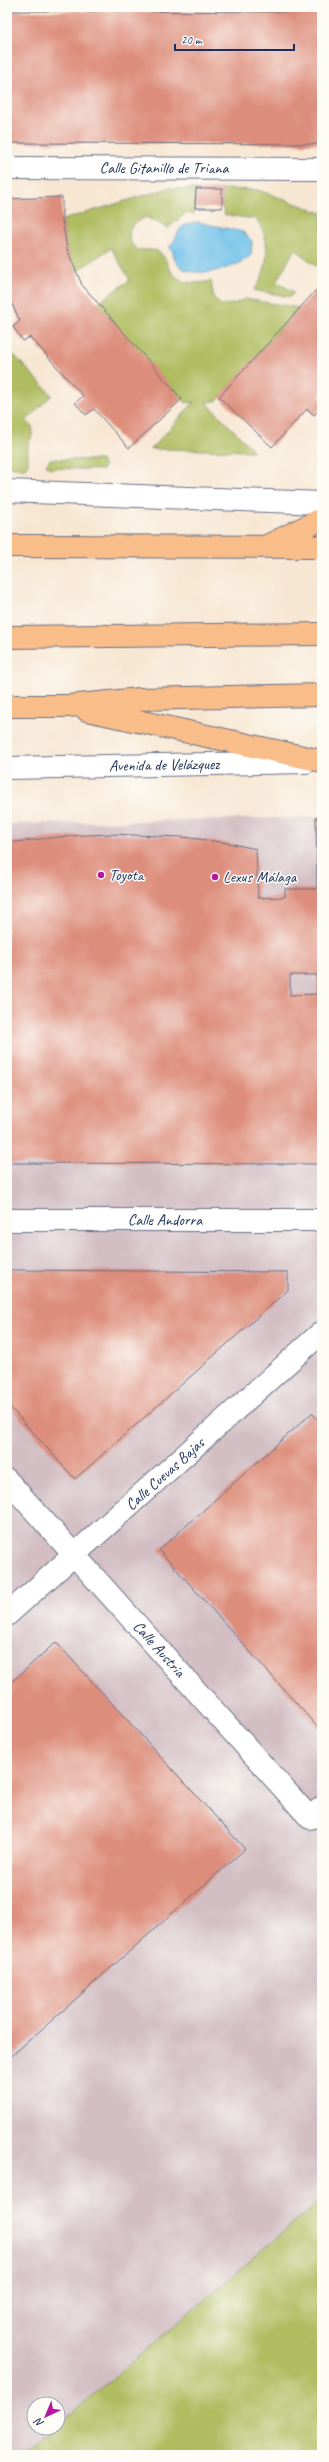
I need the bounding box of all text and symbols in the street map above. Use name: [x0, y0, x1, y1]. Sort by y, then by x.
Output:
scale bar: [175, 26, 294, 52]
text: 20 m: [181, 32, 203, 48]
street label: Calle Gitanillo de Triana: [100, 158, 229, 178]
street label: Avenida de Velázquez: [109, 754, 220, 776]
place label: Toyota: [109, 865, 145, 885]
place label: Lexus Málaga: [223, 867, 298, 887]
marker: Toyota: [96, 870, 106, 880]
marker: Lexus Málaga: [210, 872, 220, 882]
street label: Calle Andorra: [128, 1210, 203, 1230]
street label: Calle Cuevas Bajas: [121, 1432, 210, 1515]
street label: Calle Austria: [129, 1617, 191, 1682]
north arrow: [26, 2396, 66, 2436]
text: N: [30, 2414, 46, 2431]

